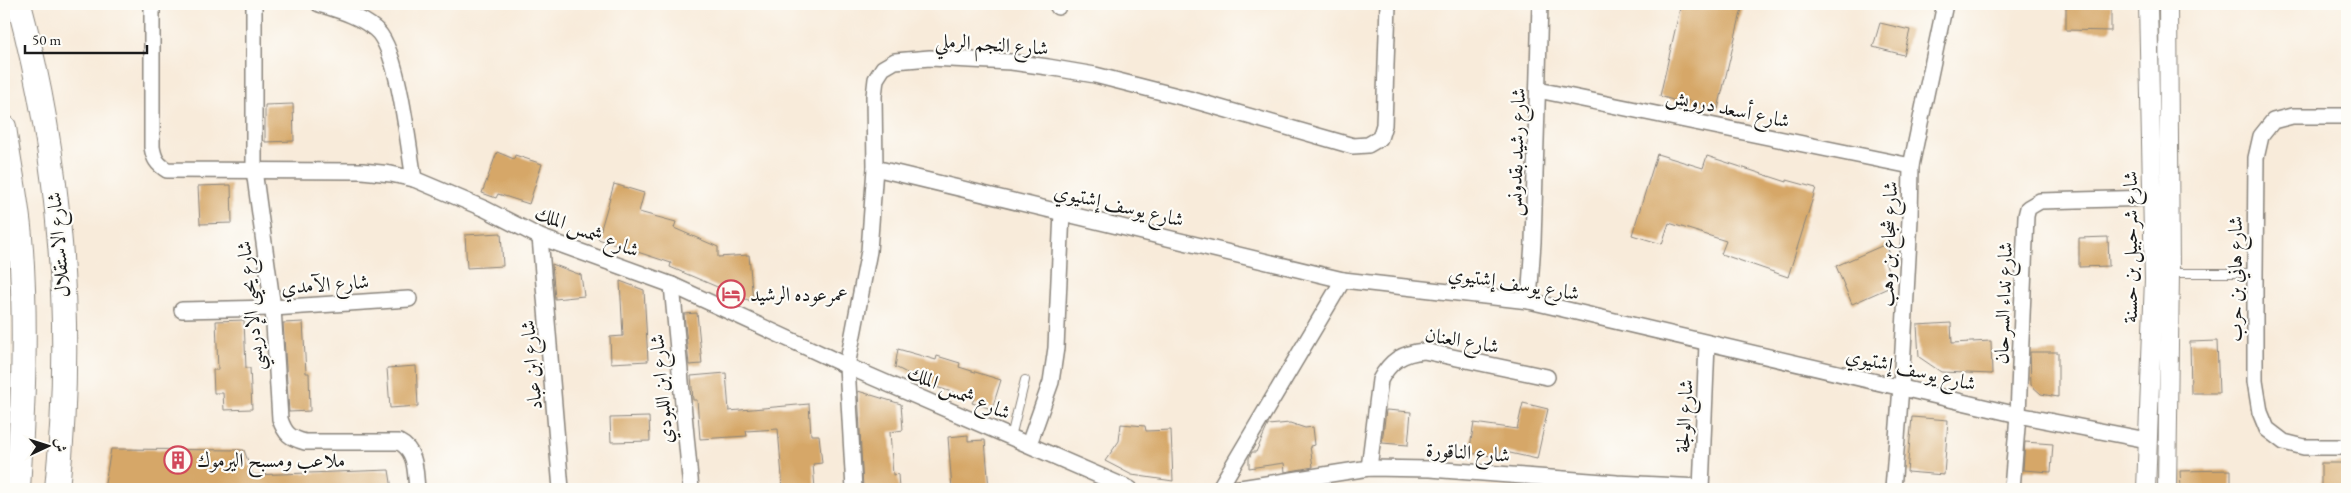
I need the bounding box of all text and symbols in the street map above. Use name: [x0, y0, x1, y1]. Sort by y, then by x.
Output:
scale bar: [25, 22, 148, 54]
street label: شارع النجم الرملي: [934, 27, 1050, 68]
text: 50 m: [32, 30, 61, 49]
street label: شارع أسعد درويش: [1663, 81, 1792, 139]
street label: شارع رشيد بقدونس: [1501, 87, 1536, 217]
street label: شارع شرحبيل بن حسنة: [2117, 171, 2148, 323]
street label: شارع يوسف إشتيوي: [1050, 177, 1186, 237]
street label: شارع شجاع بن وهب: [1873, 181, 1908, 307]
street label: شارع الاستقلال: [40, 191, 81, 299]
street label: شارع شمس الملك: [529, 199, 643, 268]
street label: شارع هاني بن حرب: [2222, 216, 2253, 342]
street label: شارع يحيى الإدريسي: [230, 239, 276, 372]
street label: شارع نداء السرحان: [1988, 241, 2023, 365]
street label: شارع يوسف إشتيوي: [1446, 260, 1581, 311]
street label: شارع الآمدي: [280, 268, 370, 305]
hotel icon: عمرعوده الرشيد: [716, 279, 746, 309]
place label: عمرعوده الرشيد: [750, 281, 848, 307]
street label: شارع ابن عباد: [514, 319, 553, 411]
street label: شارع العنان: [1422, 321, 1501, 364]
street label: شارع ابن اللبودي: [643, 333, 684, 445]
street label: شارع يوسف إشتيوي: [1842, 341, 1978, 401]
street label: شارع شمس الملك: [901, 359, 1015, 430]
street label: شارع الولجة: [1669, 379, 1704, 454]
north arrow: [22, 420, 72, 470]
street label: شارع الناقورة: [1425, 436, 1511, 473]
text: ش: [52, 438, 70, 453]
building icon: ملاعب ومسبح اليرموك: [163, 445, 193, 475]
place label: ملاعب ومسبح اليرموك: [197, 447, 345, 478]

